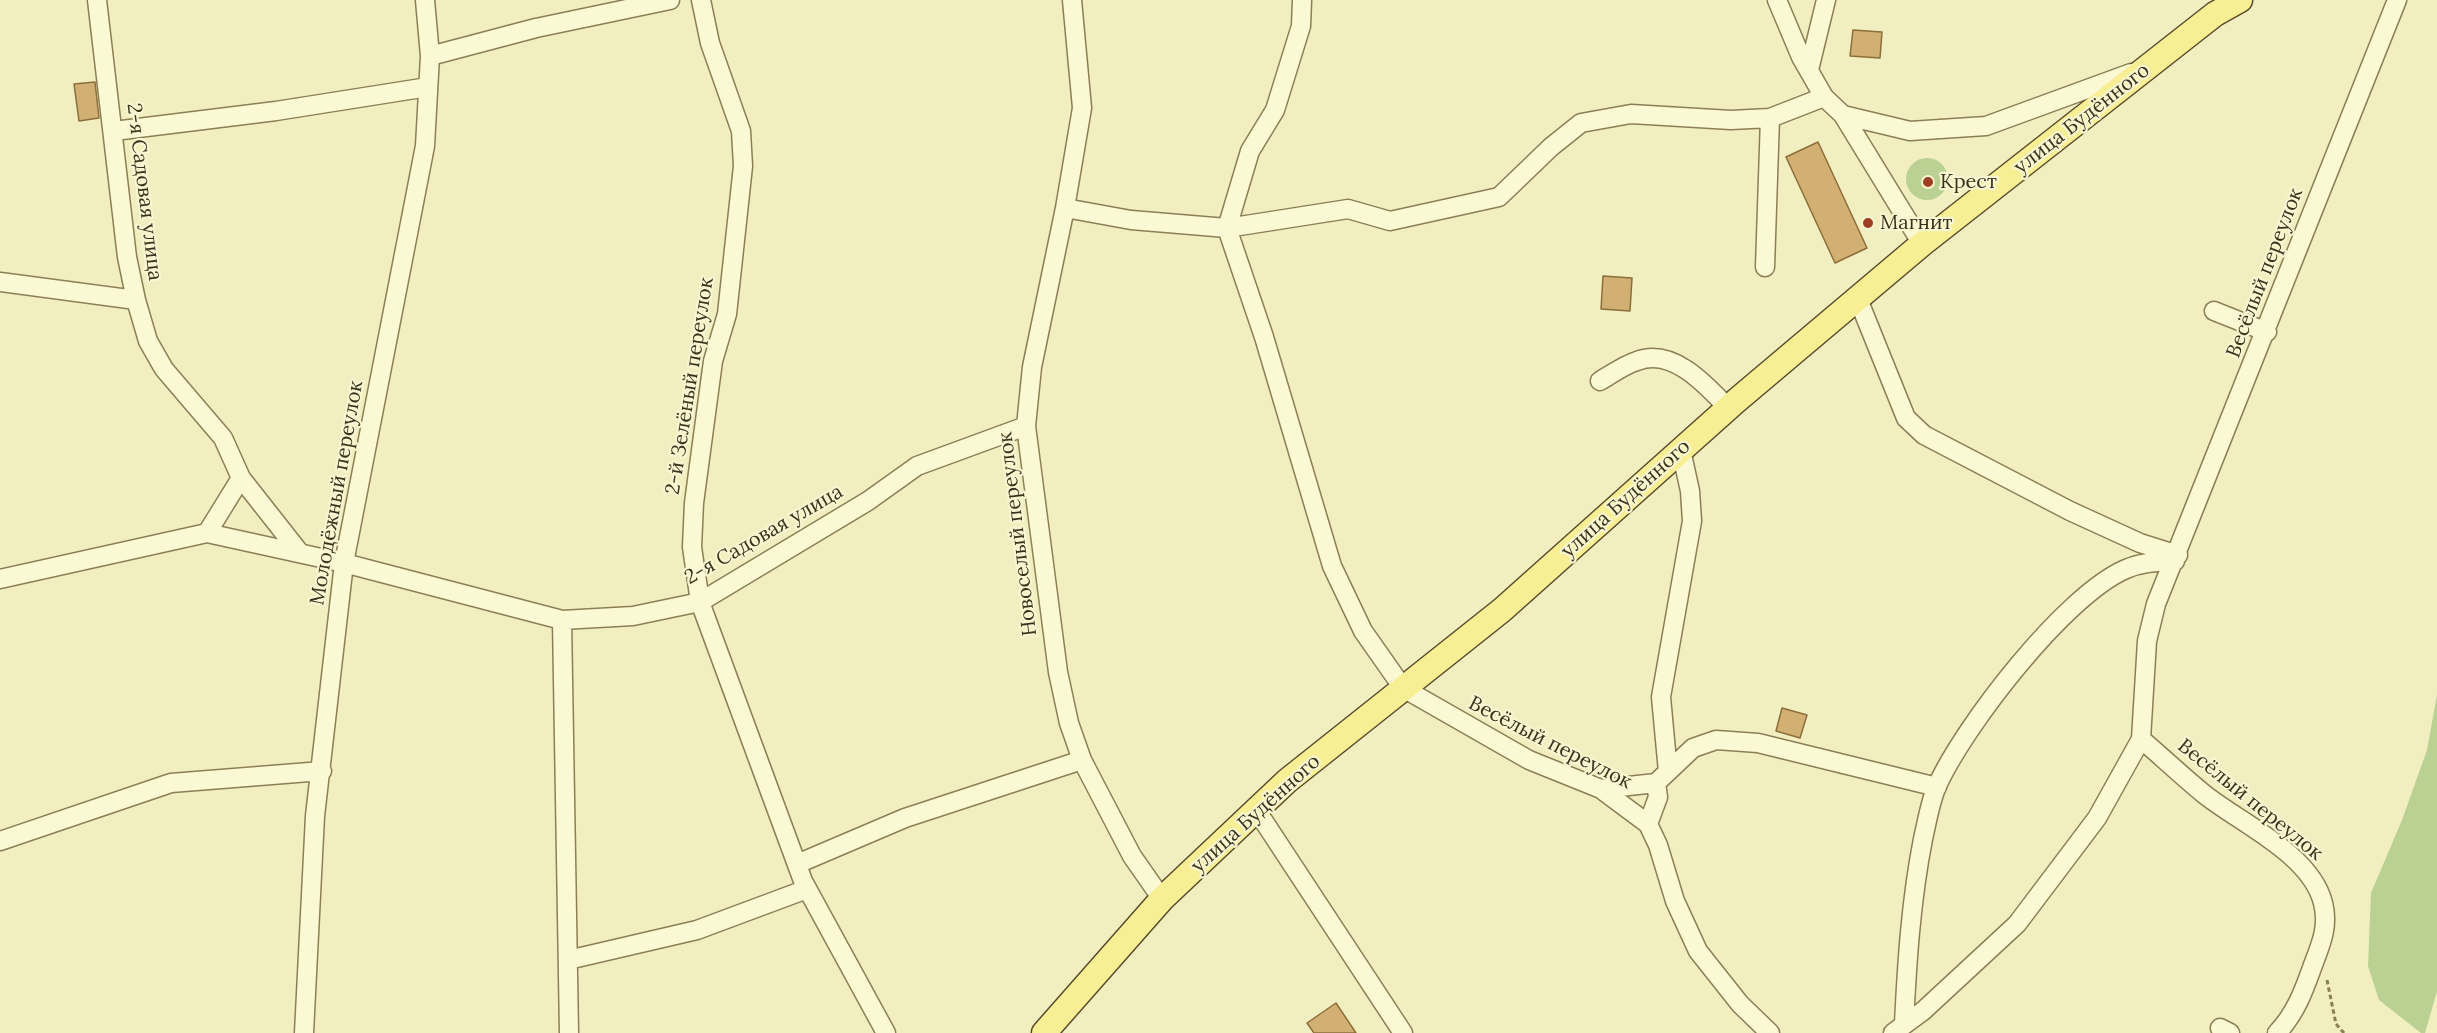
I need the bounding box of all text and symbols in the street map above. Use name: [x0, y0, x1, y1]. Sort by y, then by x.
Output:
street label: улица Будённого: [2009, 59, 2155, 179]
street label: 2-я Садовая улица: [121, 102, 167, 282]
place label: Крест: [1940, 170, 1997, 194]
marker: Крест: [1921, 175, 1935, 189]
street label: Весёлый переулок: [2222, 185, 2308, 361]
place label: Магнит: [1880, 211, 1952, 235]
marker: Магнит: [1861, 216, 1875, 230]
street label: 2-й Зелёный переулок: [661, 276, 719, 496]
street label: Молодёжный переулок: [305, 379, 369, 607]
street label: Новоселый переулок: [994, 431, 1042, 637]
street label: улица Будённого: [1556, 435, 1696, 563]
street label: 2-я Садовая улица: [681, 480, 847, 590]
street label: Весёлый переулок: [1464, 692, 1636, 794]
street label: Весёлый переулок: [2173, 734, 2327, 866]
street label: улица Будённого: [1186, 750, 1326, 878]

